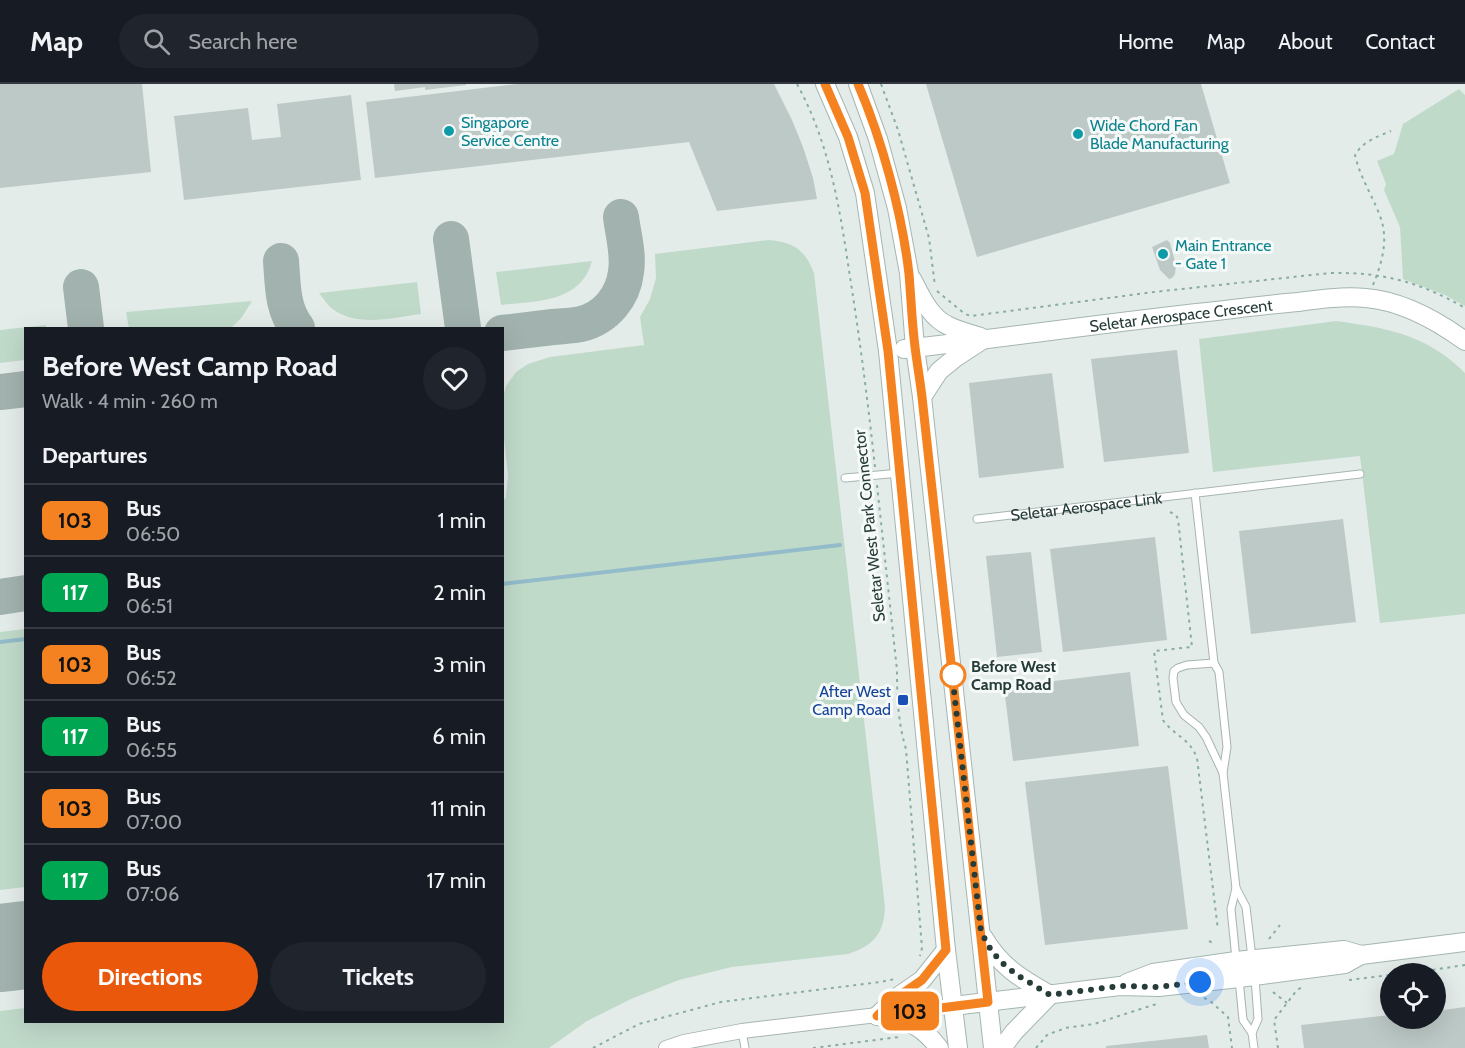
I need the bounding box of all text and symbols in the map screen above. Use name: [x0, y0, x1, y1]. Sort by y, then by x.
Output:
search box: [119, 14, 539, 68]
text: Map: [30, 24, 83, 58]
icon: search: [140, 25, 173, 58]
text: Search here: [188, 28, 297, 55]
text: Home: [1118, 29, 1174, 54]
text: Map: [1207, 29, 1245, 54]
text: About: [1278, 29, 1332, 54]
text: Contact: [1365, 29, 1435, 54]
place label: Singapore Service Centre: [461, 113, 559, 150]
place label: Wide Chord Fan Blade Manufacturing: [1090, 116, 1230, 153]
marker: Singapore Service Centre: [442, 124, 456, 138]
marker: Wide Chord Fan Blade Manufacturing: [1071, 127, 1085, 141]
place label: Main Entrance - Gate 1: [1175, 236, 1271, 273]
marker: Main Entrance - Gate 1: [1156, 247, 1170, 261]
street label: Seletar Aerospace Crescent: [1088, 295, 1274, 336]
button: heart: [423, 347, 486, 410]
text: Before West Camp Road: [42, 349, 338, 383]
text: Walk · 4 min · 260 m: [42, 389, 218, 413]
street label: Seletar West Park Connector: [850, 428, 889, 623]
text: Departures: [42, 442, 147, 469]
street label: Seletar Aerospace Link: [1009, 488, 1164, 525]
text: Bus: [126, 495, 161, 522]
text: 1 min: [438, 507, 486, 534]
text: 103: [58, 508, 92, 533]
text: 06:50: [126, 522, 180, 546]
text: Bus: [126, 567, 161, 594]
text: 2 min: [433, 579, 486, 606]
text: 117: [62, 580, 88, 605]
text: 06:51: [126, 594, 173, 618]
text: Bus: [126, 639, 161, 666]
text: 3 min: [433, 651, 486, 678]
text: 103: [58, 652, 92, 677]
place label: Before West Camp Road: [971, 657, 1057, 694]
marker: Before West Camp Road: [940, 662, 966, 688]
text: 06:52: [126, 666, 177, 690]
place label: After West Camp Road: [812, 682, 892, 719]
marker: After West Camp Road: [896, 693, 910, 707]
text: Bus: [126, 711, 161, 738]
text: 6 min: [432, 723, 486, 750]
text: 117: [62, 724, 88, 749]
text: 06:55: [126, 738, 177, 762]
text: Bus: [126, 783, 161, 810]
text: 11 min: [430, 795, 486, 822]
text: 103: [58, 796, 92, 821]
text: 07:00: [126, 810, 182, 834]
text: Bus: [126, 855, 161, 882]
text: 17 min: [427, 867, 486, 894]
text: 117: [62, 868, 88, 893]
text: 07:06: [126, 882, 179, 906]
button: Directions: [42, 942, 258, 1011]
button: Tickets: [270, 942, 486, 1011]
map controls: [1380, 963, 1446, 1029]
button: locate: [1380, 963, 1446, 1029]
your location: [1185, 967, 1215, 997]
line badge: 103: [876, 992, 944, 1030]
text: 103: [893, 999, 927, 1024]

